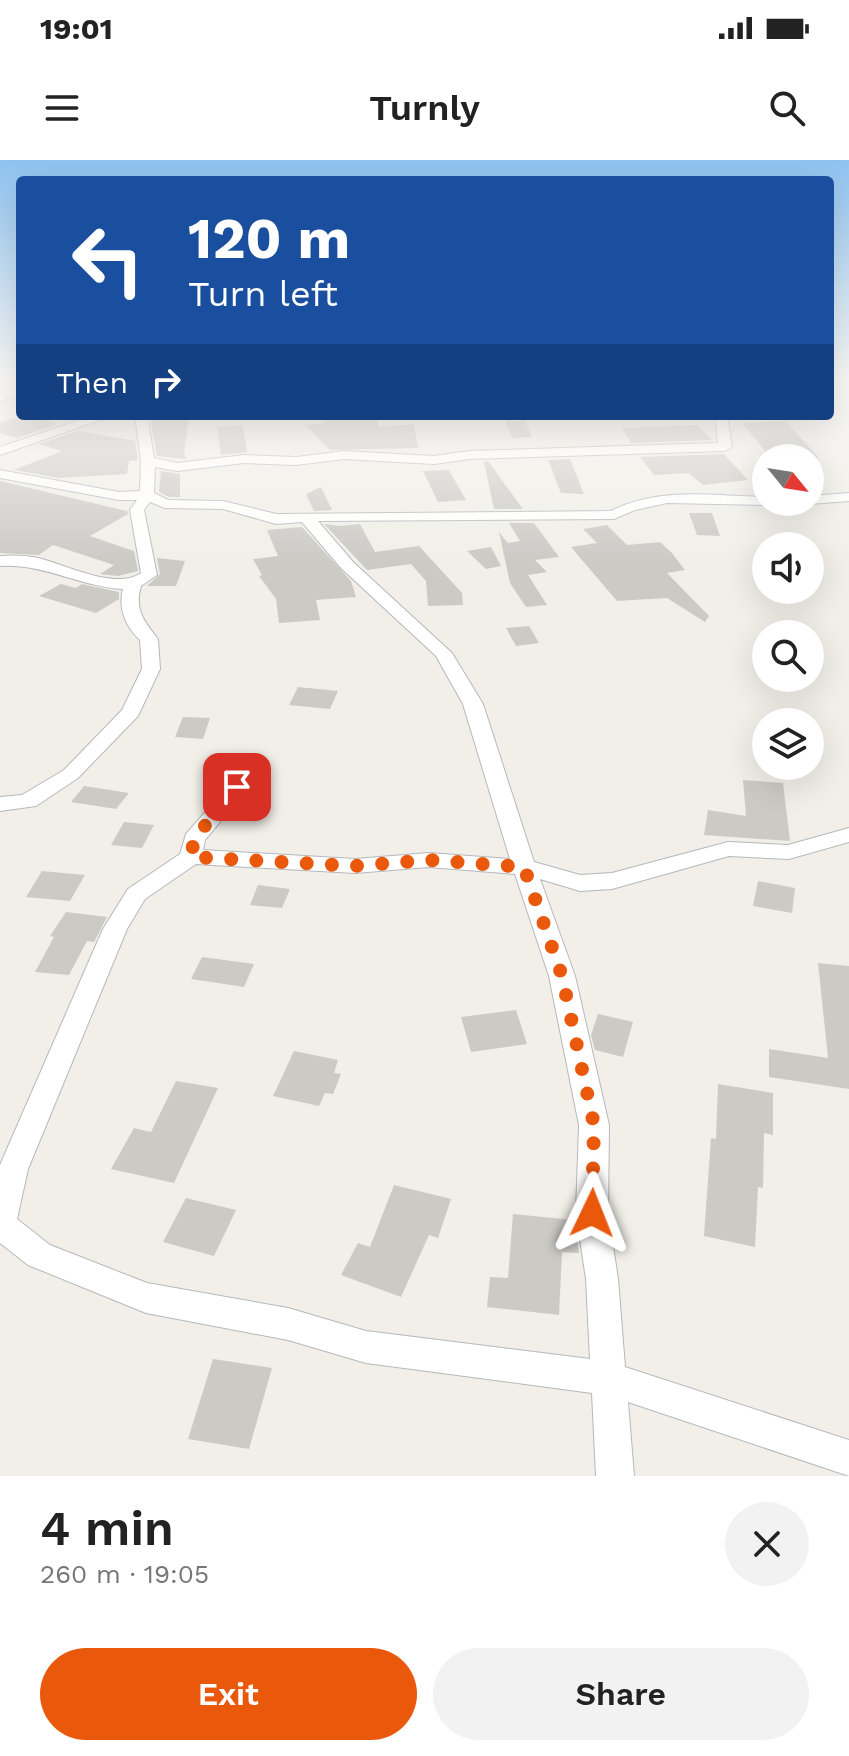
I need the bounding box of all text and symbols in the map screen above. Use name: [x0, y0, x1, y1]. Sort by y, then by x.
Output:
text: 19:01: [40, 11, 113, 46]
icon: menu: [40, 86, 84, 130]
icon: search: [765, 86, 809, 130]
text: Turnly: [369, 87, 480, 129]
text: 120 m: [188, 206, 350, 272]
icon: left: [56, 208, 160, 312]
text: Turn left: [188, 273, 338, 315]
icon: right: [144, 360, 188, 404]
text: Then: [56, 365, 128, 400]
north arrow: [752, 444, 824, 516]
map controls: [752, 444, 824, 780]
button: sound: [752, 532, 824, 604]
button: search: [752, 620, 824, 692]
button: layers: [752, 708, 824, 780]
pin: [203, 753, 271, 821]
icon: arrive: [215, 765, 259, 809]
position arrow: [550, 1171, 634, 1255]
text: 4 min: [40, 1500, 174, 1557]
button: close: [725, 1502, 809, 1586]
text: 260 m · 19:05: [40, 1559, 209, 1589]
button: Exit: [40, 1648, 417, 1740]
button: Share: [433, 1648, 809, 1740]

